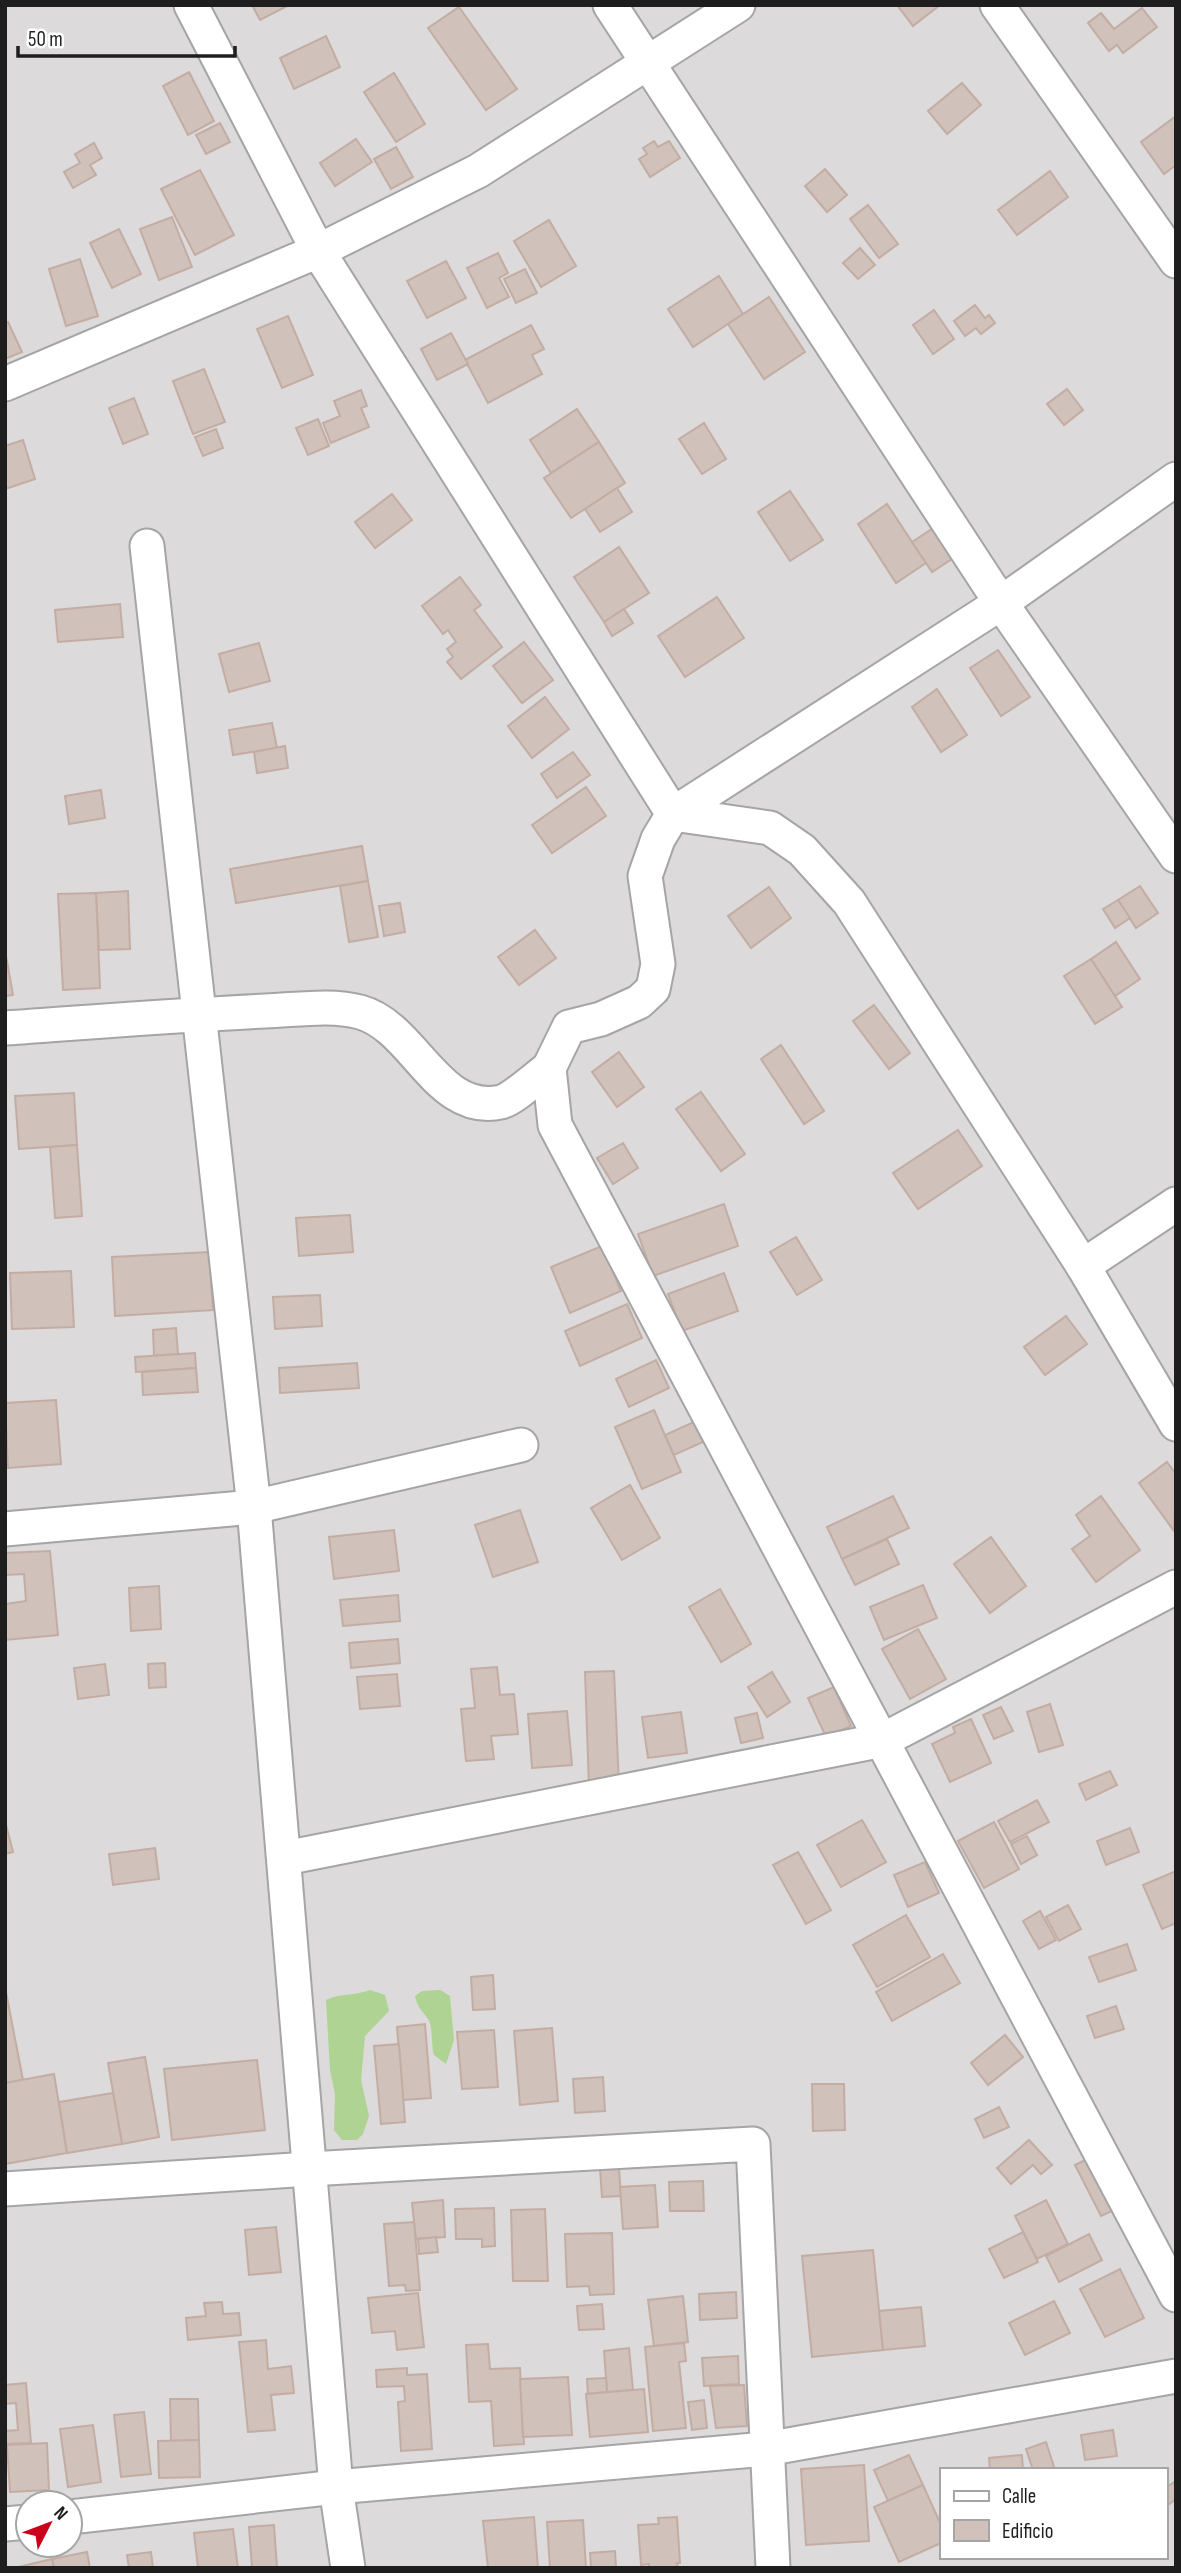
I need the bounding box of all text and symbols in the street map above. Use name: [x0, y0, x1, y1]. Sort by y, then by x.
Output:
scale bar: [18, 14, 234, 58]
text: 50 m: [28, 27, 63, 52]
legend: [940, 2468, 1167, 2559]
text: Calle: [1002, 2484, 1036, 2509]
north arrow: [14, 2489, 84, 2559]
text: N: [49, 2502, 72, 2525]
text: Edificio: [1002, 2519, 1053, 2544]

